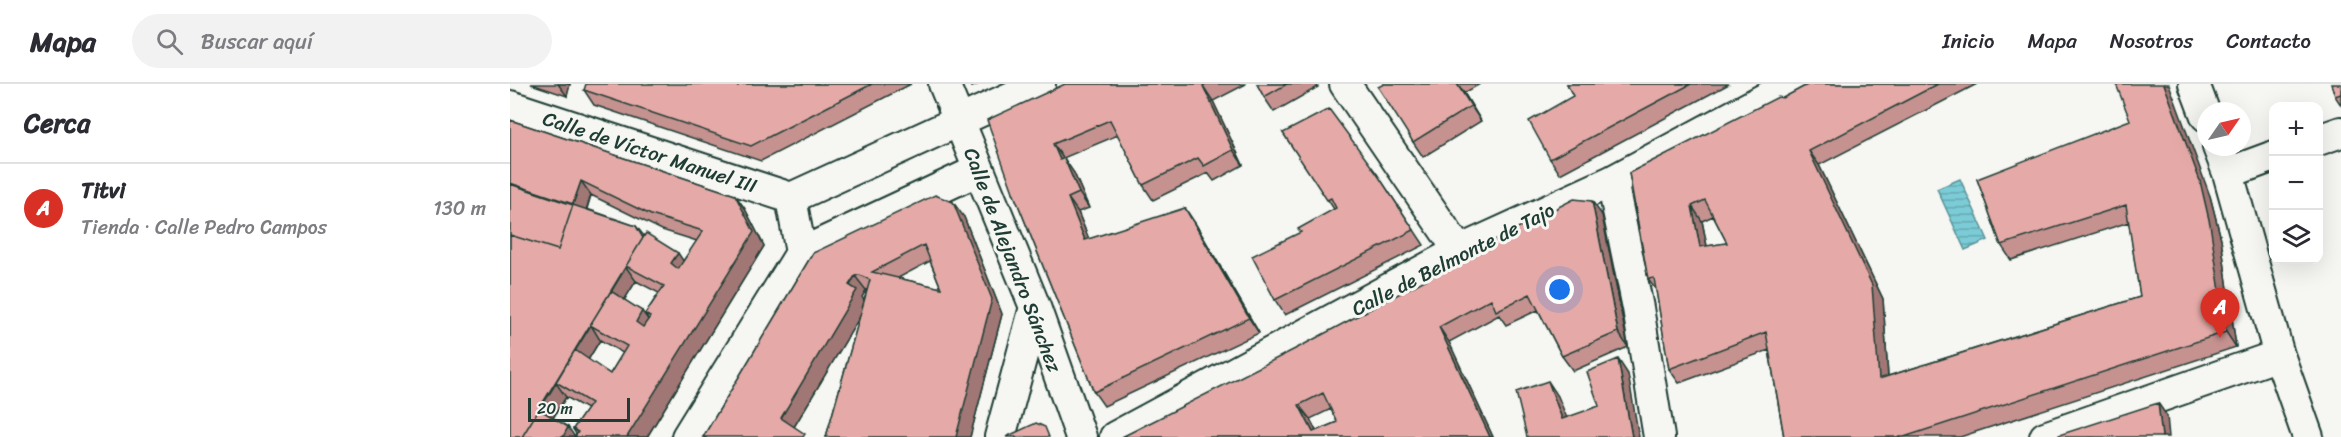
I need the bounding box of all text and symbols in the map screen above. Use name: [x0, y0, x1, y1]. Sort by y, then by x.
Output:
search box: [132, 14, 552, 68]
text: Mapa: [30, 17, 96, 66]
text: Buscar aquí: [201, 22, 313, 61]
text: Inicio: [1942, 22, 1994, 60]
text: Mapa: [2027, 22, 2077, 60]
text: Nosotros: [2110, 22, 2193, 60]
text: Contacto: [2226, 22, 2311, 60]
icon: search: [153, 25, 186, 58]
text: Cerca: [24, 100, 90, 146]
street label: Calle de Víctor Manuel III: [538, 101, 762, 204]
north arrow: [2197, 102, 2251, 156]
map controls: [2269, 102, 2323, 264]
button: +: [2269, 102, 2323, 156]
street label: Calle de Alejandro Sánchez: [953, 142, 1072, 378]
button: −: [2269, 156, 2323, 210]
text: Titvi: [81, 171, 125, 210]
text: A: [37, 191, 50, 226]
text: 130 m: [433, 191, 486, 226]
street label: Calle de Belmonte de Tajo: [1345, 193, 1561, 326]
text: Tienda · Calle Pedro Campos: [81, 210, 327, 245]
button: layers: [2269, 210, 2323, 264]
your location: [1545, 275, 1574, 304]
pin: A: [2200, 288, 2240, 338]
text: 20 m: [537, 394, 573, 423]
scale bar: [528, 395, 630, 422]

